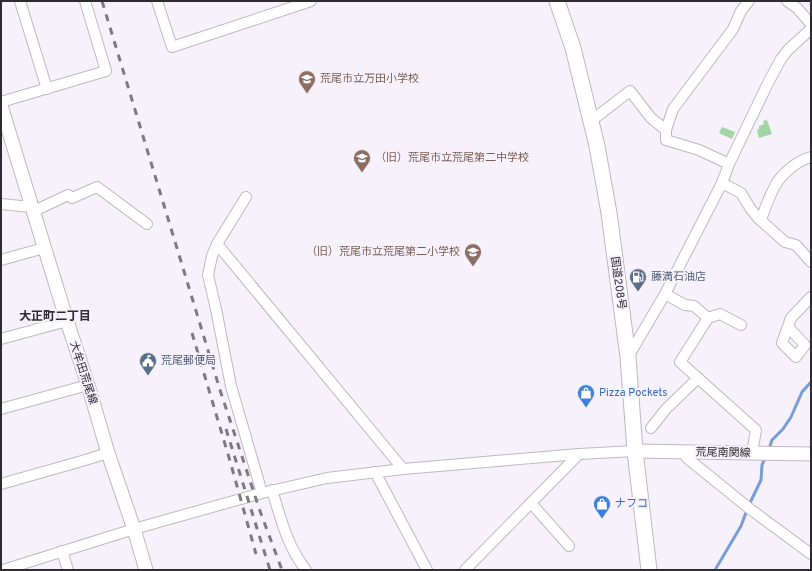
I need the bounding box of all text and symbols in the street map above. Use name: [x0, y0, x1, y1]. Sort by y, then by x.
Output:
school or university icon: 荒尾市立万田小学校: [297, 69, 317, 94]
place label: 荒尾市立万田小学校: [320, 72, 419, 86]
school or university icon: （旧）荒尾市立荒尾第二中学校: [352, 148, 372, 173]
place label: （旧）荒尾市立荒尾第二中学校: [375, 151, 529, 165]
school or university icon: （旧）荒尾市立荒尾第二小学校: [463, 242, 483, 267]
place label: （旧）荒尾市立荒尾第二小学校: [306, 245, 460, 259]
street label: 国道208号: [607, 256, 629, 310]
fuel station icon: 藤満石油店: [628, 267, 648, 292]
place label: 藤満石油店: [651, 270, 706, 284]
district label: 大正町二丁目: [19, 309, 91, 325]
street label: 大牟田荒尾線: [66, 339, 100, 407]
public building icon: 荒尾郵便局: [138, 351, 158, 376]
place label: 荒尾郵便局: [161, 354, 216, 368]
shop icon: Pizza Pockets: [576, 383, 596, 408]
place label: Pizza Pockets: [599, 386, 668, 400]
street label: 荒尾南関線: [695, 446, 751, 460]
shop icon: ナフコ: [592, 494, 612, 519]
place label: ナフコ: [615, 497, 648, 511]

